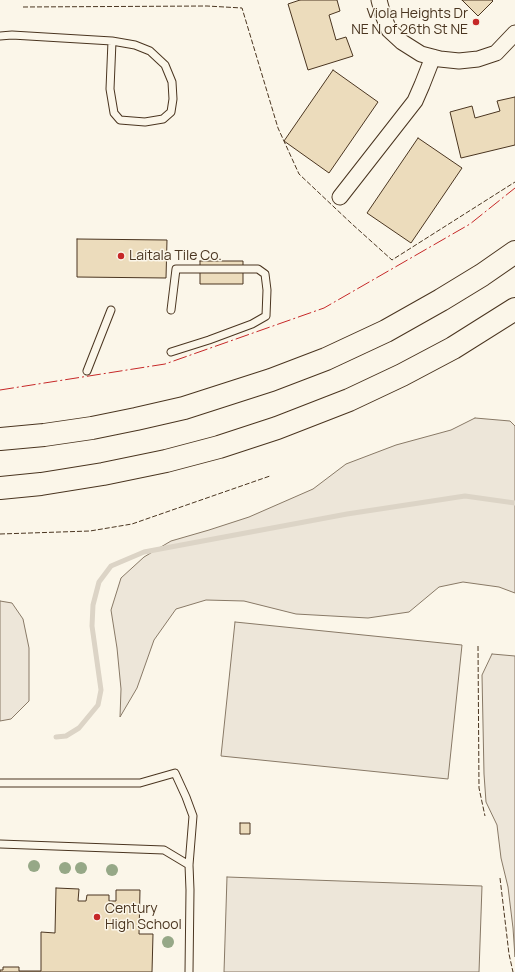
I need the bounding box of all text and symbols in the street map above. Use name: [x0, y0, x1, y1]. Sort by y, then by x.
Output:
place label: Viola Heights Dr NE N of 26th St NE: [351, 6, 468, 38]
marker: Viola Heights Dr NE N of 26th St NE: [471, 17, 481, 27]
place label: Laitala Tile Co.: [129, 248, 222, 264]
marker: Laitala Tile Co.: [116, 251, 126, 261]
place label: Century High School: [105, 901, 182, 934]
marker: Century High School: [92, 912, 102, 922]

